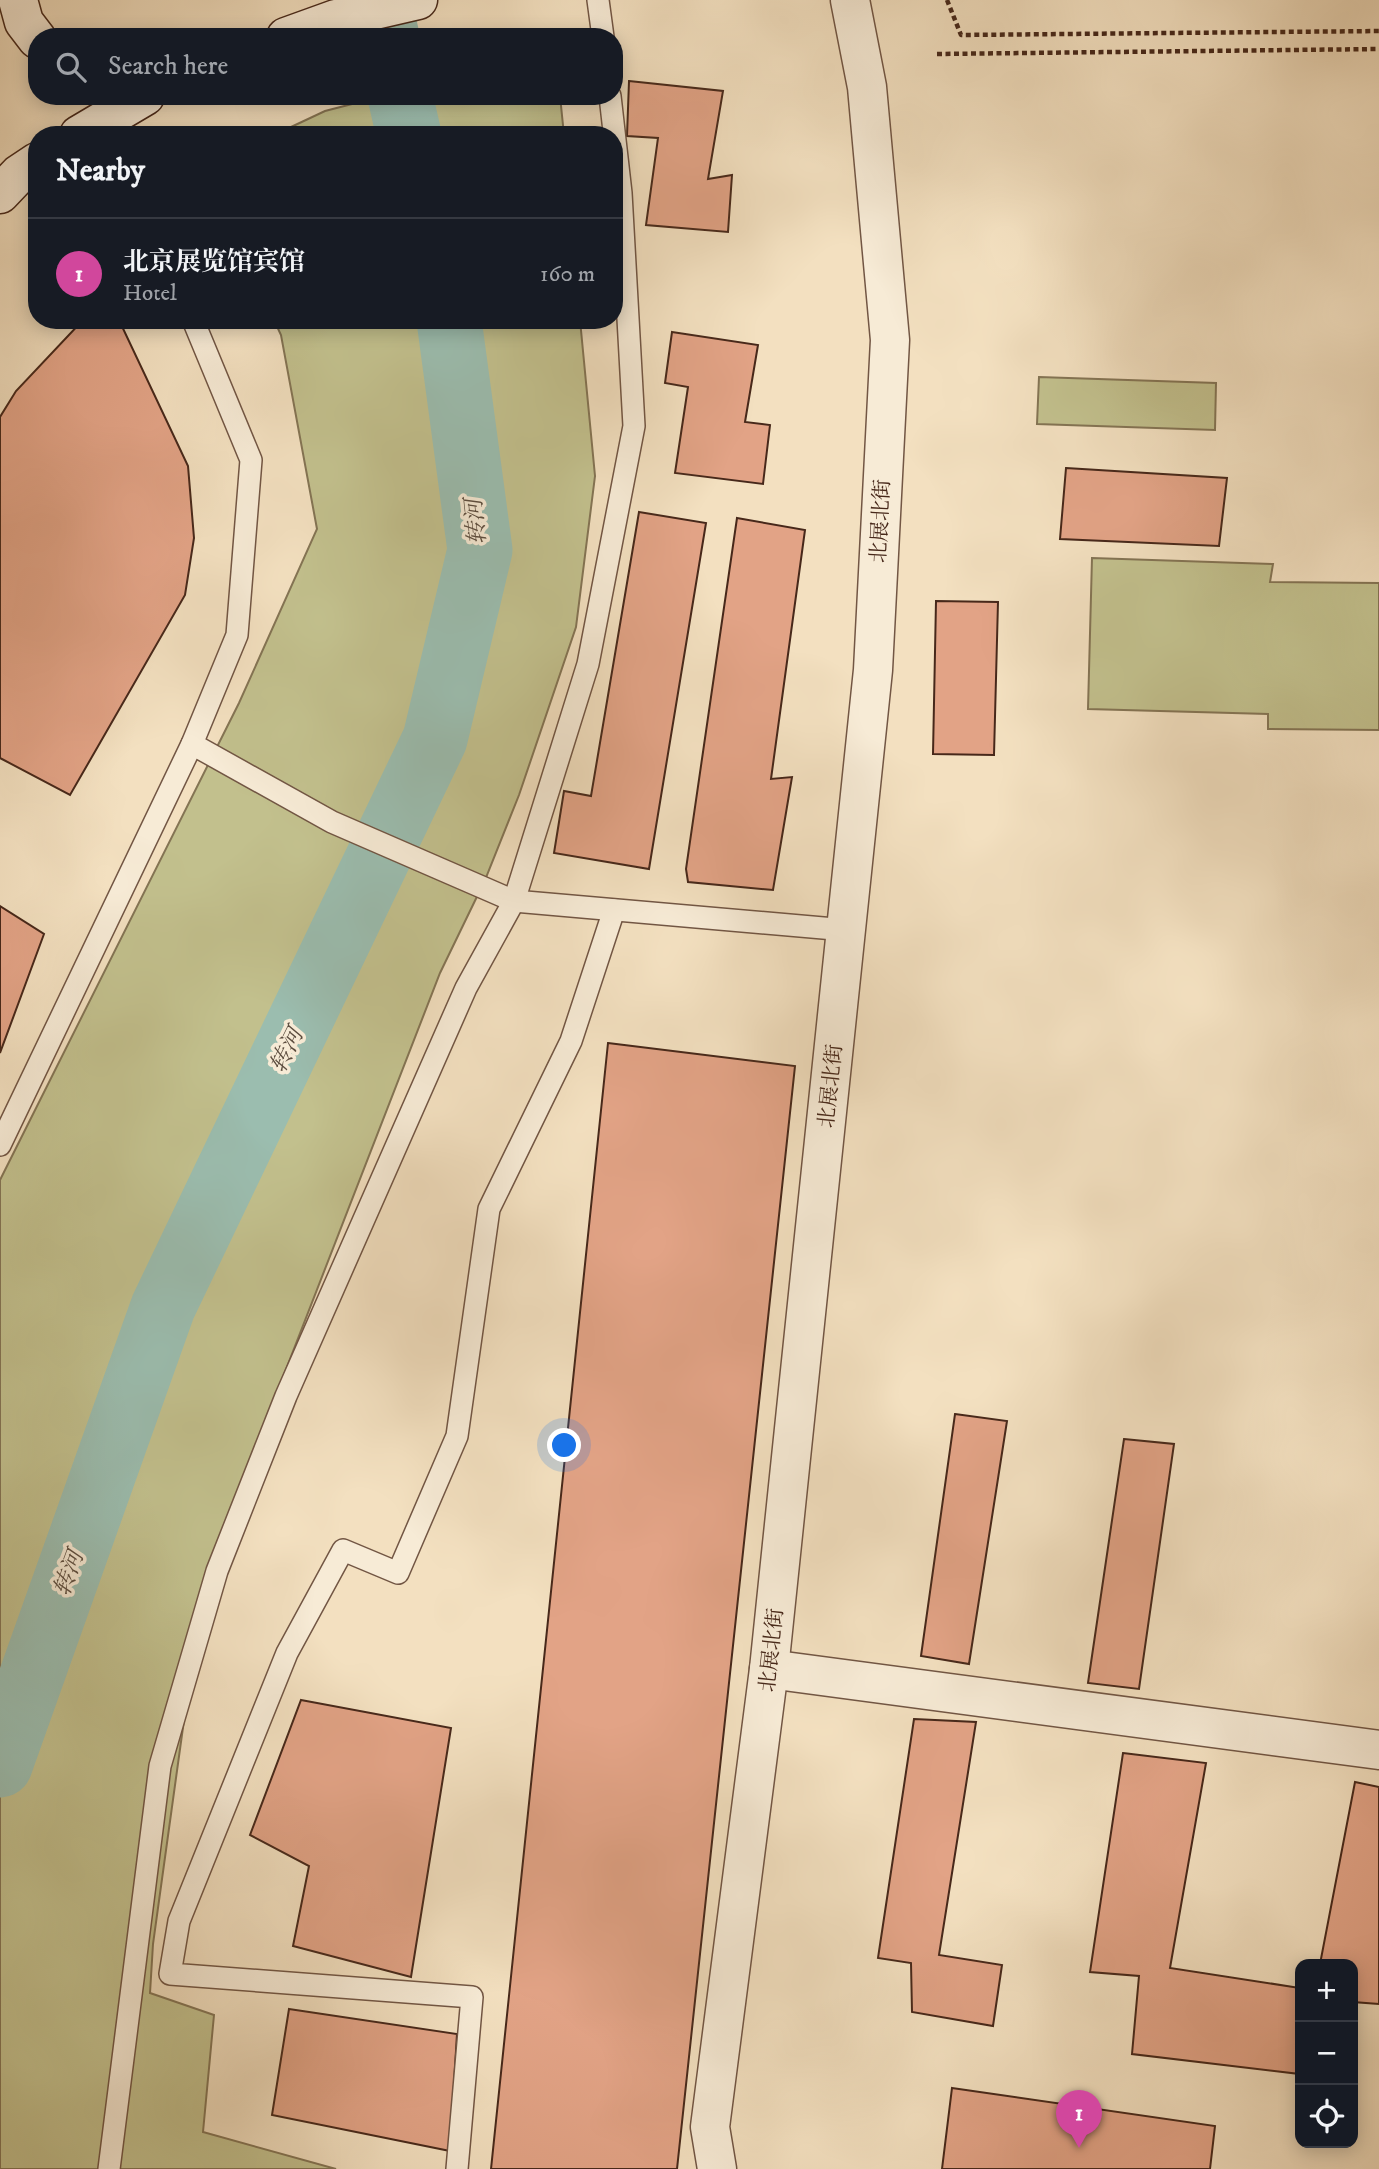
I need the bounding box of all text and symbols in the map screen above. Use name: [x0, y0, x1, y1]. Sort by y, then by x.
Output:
search box: [28, 28, 623, 105]
icon: search: [52, 48, 90, 86]
text: Search here: [108, 50, 228, 83]
text: Nearby: [56, 153, 145, 190]
text: 北京展览馆宾馆: [123, 246, 305, 279]
text: 1: [75, 260, 83, 289]
text: 160 m: [540, 260, 595, 289]
text: Hotel: [123, 279, 177, 308]
street label: 北展北街: [866, 478, 896, 564]
water label: 转河: [459, 493, 493, 546]
water label: 转河: [264, 1020, 312, 1078]
street label: 北展北街: [814, 1043, 848, 1129]
your location: [547, 1428, 581, 1462]
water label: 转河: [48, 1543, 92, 1600]
street label: 北展北街: [755, 1607, 789, 1693]
map controls: [1295, 1959, 1358, 2148]
button: +: [1295, 1959, 1358, 2022]
button: −: [1295, 2022, 1358, 2085]
button: locate: [1295, 2085, 1358, 2148]
pin: 1: [1056, 2090, 1102, 2148]

